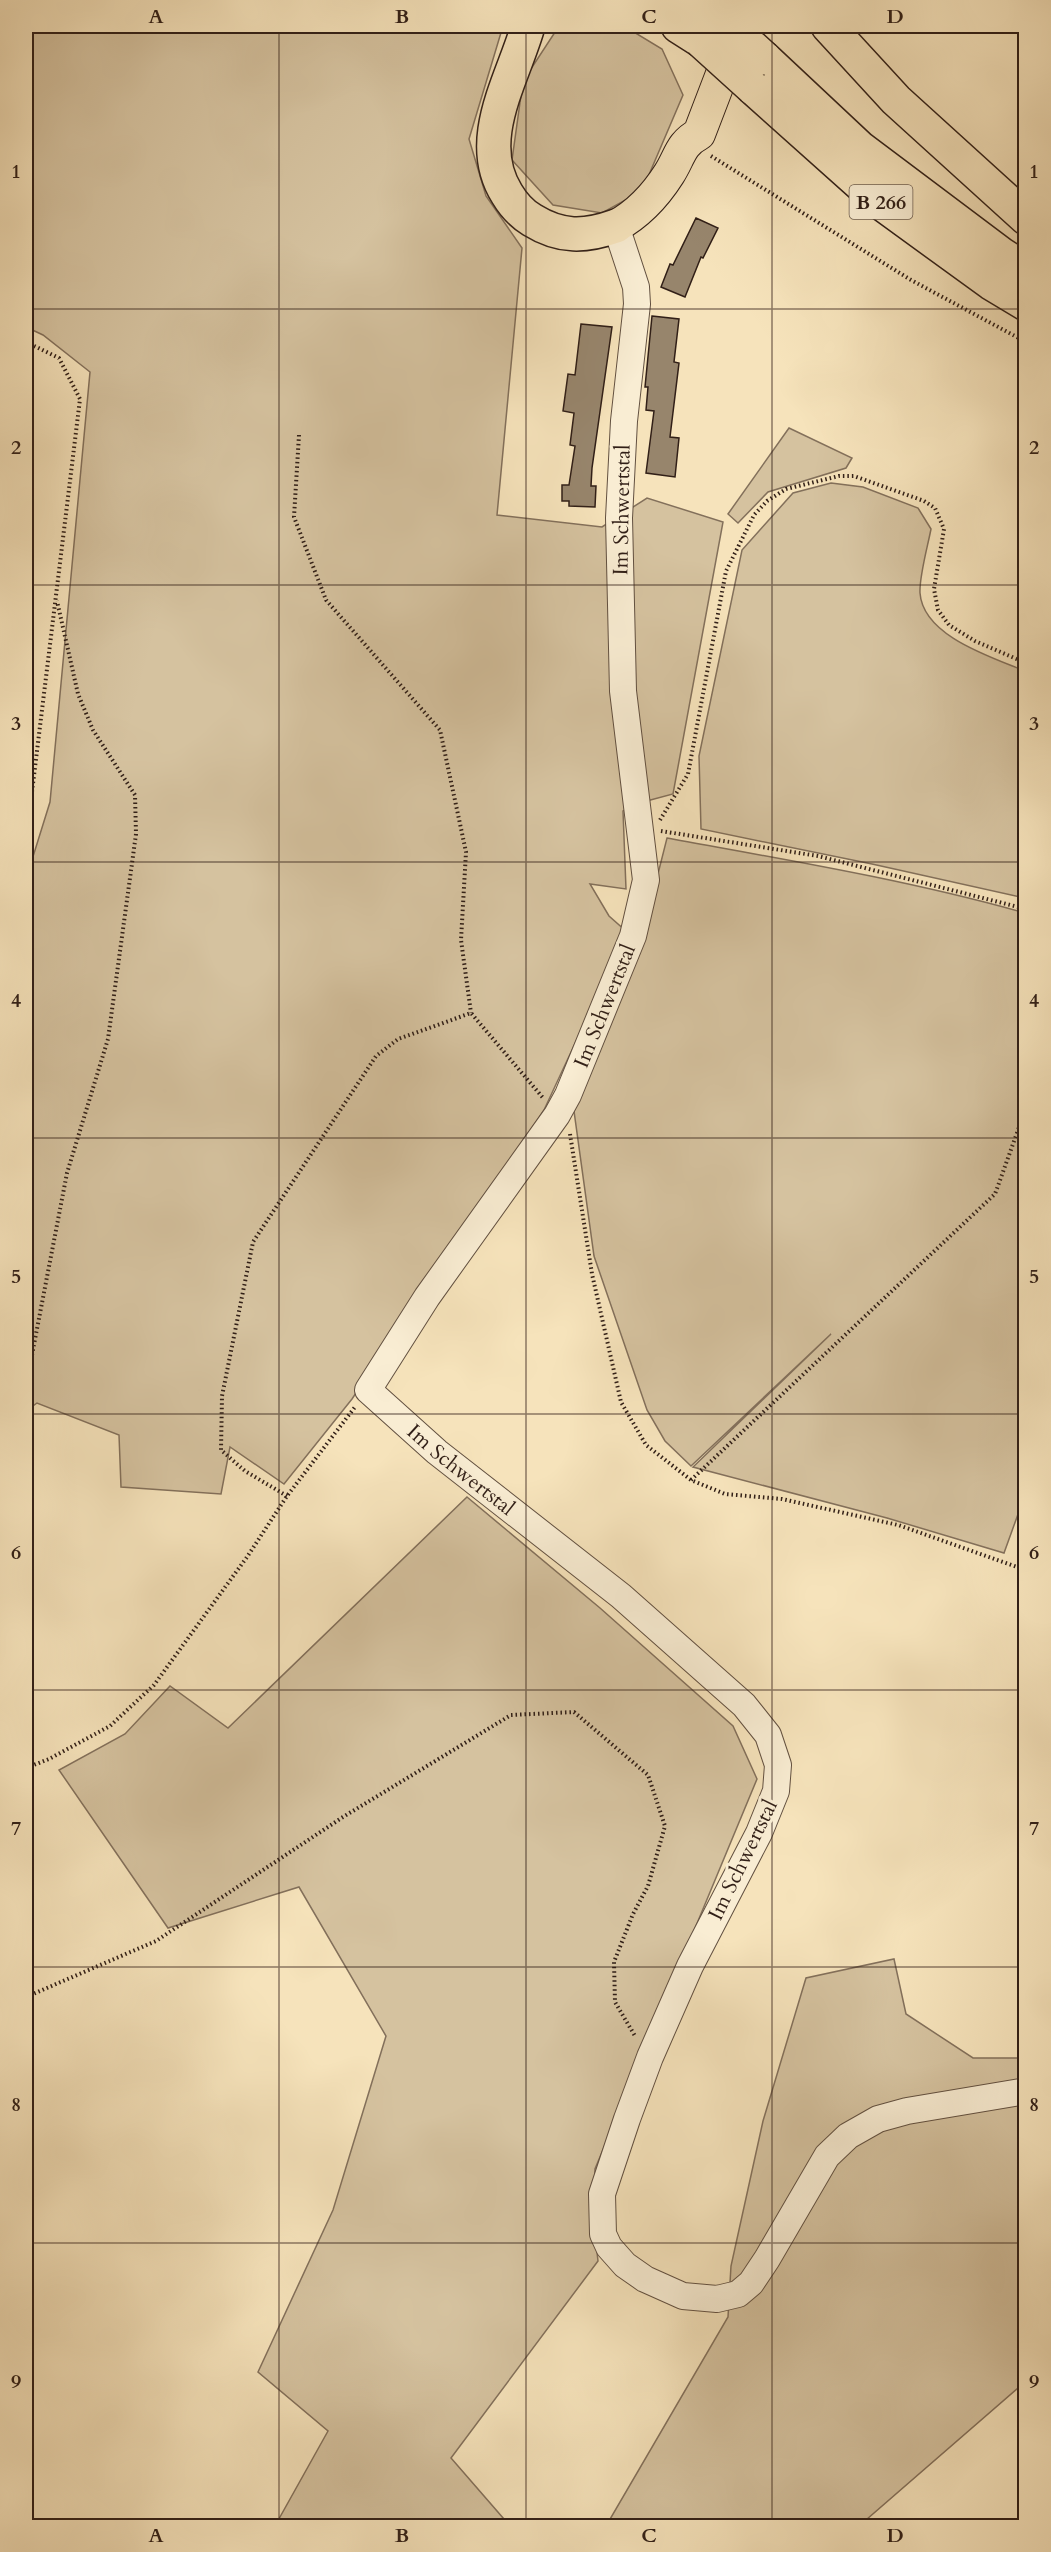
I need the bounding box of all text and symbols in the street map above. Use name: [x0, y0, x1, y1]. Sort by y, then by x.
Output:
text: A: [148, 3, 164, 30]
text: B: [395, 3, 409, 30]
text: C: [641, 3, 657, 30]
text: D: [886, 3, 904, 30]
text: 1: [11, 158, 21, 185]
text: 1: [1029, 158, 1039, 185]
road number: B 266: [850, 185, 912, 219]
text: 2: [11, 434, 21, 461]
text: 2: [1029, 434, 1039, 461]
street label: Im Schwertstal: [606, 444, 638, 576]
text: 3: [11, 710, 21, 737]
text: 3: [1029, 710, 1039, 737]
street label: Im Schwertstal: [567, 940, 643, 1072]
text: 4: [11, 987, 21, 1014]
text: 4: [1029, 987, 1039, 1014]
text: 5: [11, 1263, 21, 1290]
text: 5: [1029, 1263, 1039, 1290]
street label: Im Schwertstal: [401, 1417, 521, 1522]
text: 6: [11, 1539, 21, 1566]
text: 6: [1029, 1539, 1039, 1566]
street label: Im Schwertstal: [701, 1795, 785, 1925]
text: 7: [11, 1815, 21, 1842]
text: 7: [1029, 1815, 1039, 1842]
text: 8: [11, 2091, 21, 2118]
text: 8: [1029, 2091, 1039, 2118]
text: 9: [11, 2368, 21, 2395]
text: 9: [1029, 2368, 1039, 2395]
text: A: [148, 2522, 164, 2549]
text: B: [395, 2522, 409, 2549]
text: C: [641, 2522, 657, 2549]
text: D: [886, 2522, 904, 2549]

